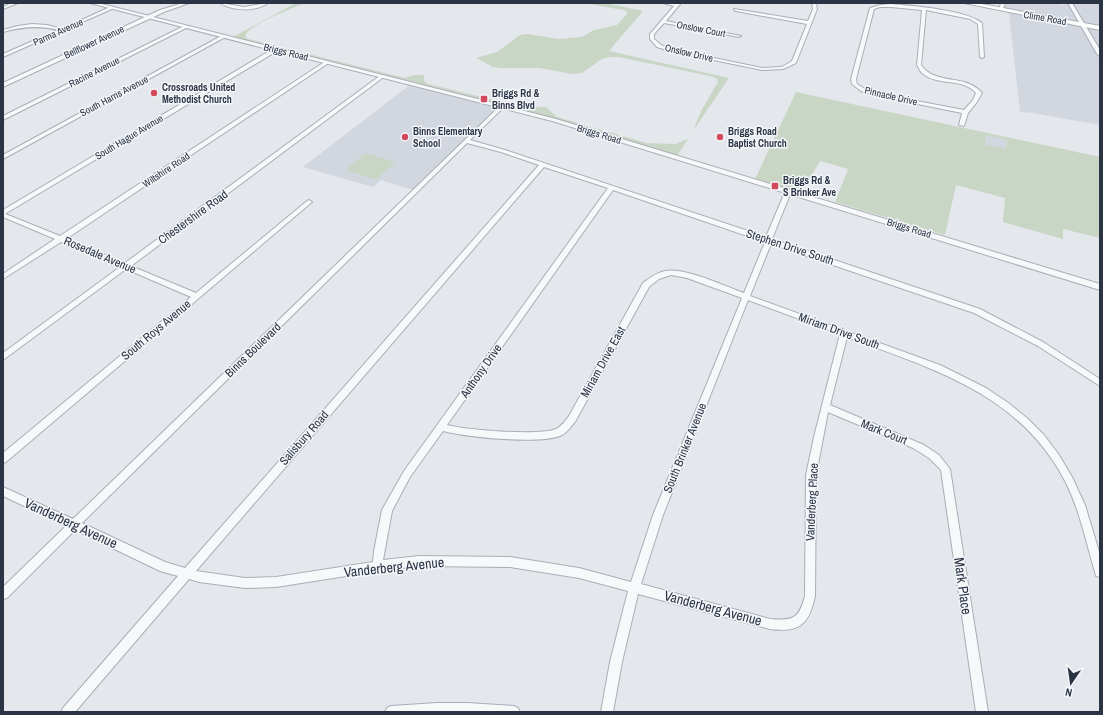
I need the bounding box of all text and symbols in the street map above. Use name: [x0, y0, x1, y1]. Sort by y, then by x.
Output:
street label: Clime Road: [1023, 8, 1067, 28]
street label: Parma Avenue: [31, 15, 86, 49]
street label: Onslow Court: [675, 18, 727, 40]
street label: Bellflower Avenue: [62, 22, 127, 62]
street label: Briggs Road: [262, 40, 310, 64]
street label: Onslow Drive: [664, 41, 715, 65]
street label: Racine Avenue: [66, 53, 122, 90]
street label: South Harris Avenue: [78, 72, 151, 119]
place label: Crossroads United Methodist Church: [162, 81, 235, 106]
street label: Pinnacle Drive: [863, 84, 919, 108]
place label: Briggs Rd & Binns Blvd: [492, 87, 539, 112]
marker: Crossroads United Methodist Church: [149, 88, 159, 98]
marker: Briggs Rd & Binns Blvd: [479, 94, 489, 104]
street label: South Hague Avenue: [92, 111, 166, 162]
street label: Briggs Road: [575, 121, 623, 147]
place label: Binns Elementary School: [413, 125, 483, 150]
place label: Briggs Road Baptist Church: [728, 125, 787, 150]
marker: Binns Elementary School: [400, 132, 410, 142]
marker: Briggs Road Baptist Church: [715, 132, 725, 142]
street label: Wiltshire Road: [140, 149, 192, 191]
place label: Briggs Rd & S Brinker Ave: [783, 174, 837, 199]
marker: Briggs Rd & S Brinker Ave: [770, 181, 780, 191]
street label: Chestershire Road: [155, 186, 231, 248]
street label: Briggs Road: [885, 215, 933, 241]
street label: Stephen Drive South: [744, 225, 836, 269]
street label: Rosedale Avenue: [61, 233, 139, 277]
street label: South Roys Avenue: [118, 296, 194, 364]
street label: Miriam Drive South: [796, 309, 882, 353]
street label: Binns Boulevard: [221, 319, 285, 381]
street label: Miriam Drive East: [577, 323, 629, 401]
street label: Anthony Drive: [456, 341, 505, 402]
street label: South Brinker Avenue: [660, 401, 710, 495]
street label: Salisbury Road: [276, 407, 332, 469]
street label: Mark Court: [858, 415, 910, 449]
street label: Vanderberg Place: [802, 463, 822, 541]
street label: Vanderberg Avenue: [22, 494, 120, 552]
street label: Vanderberg Avenue: [343, 553, 445, 581]
street label: Mark Place: [950, 556, 976, 616]
street label: Vanderberg Avenue: [662, 586, 764, 630]
north arrow: [1051, 663, 1091, 703]
text: N: [1064, 685, 1073, 700]

